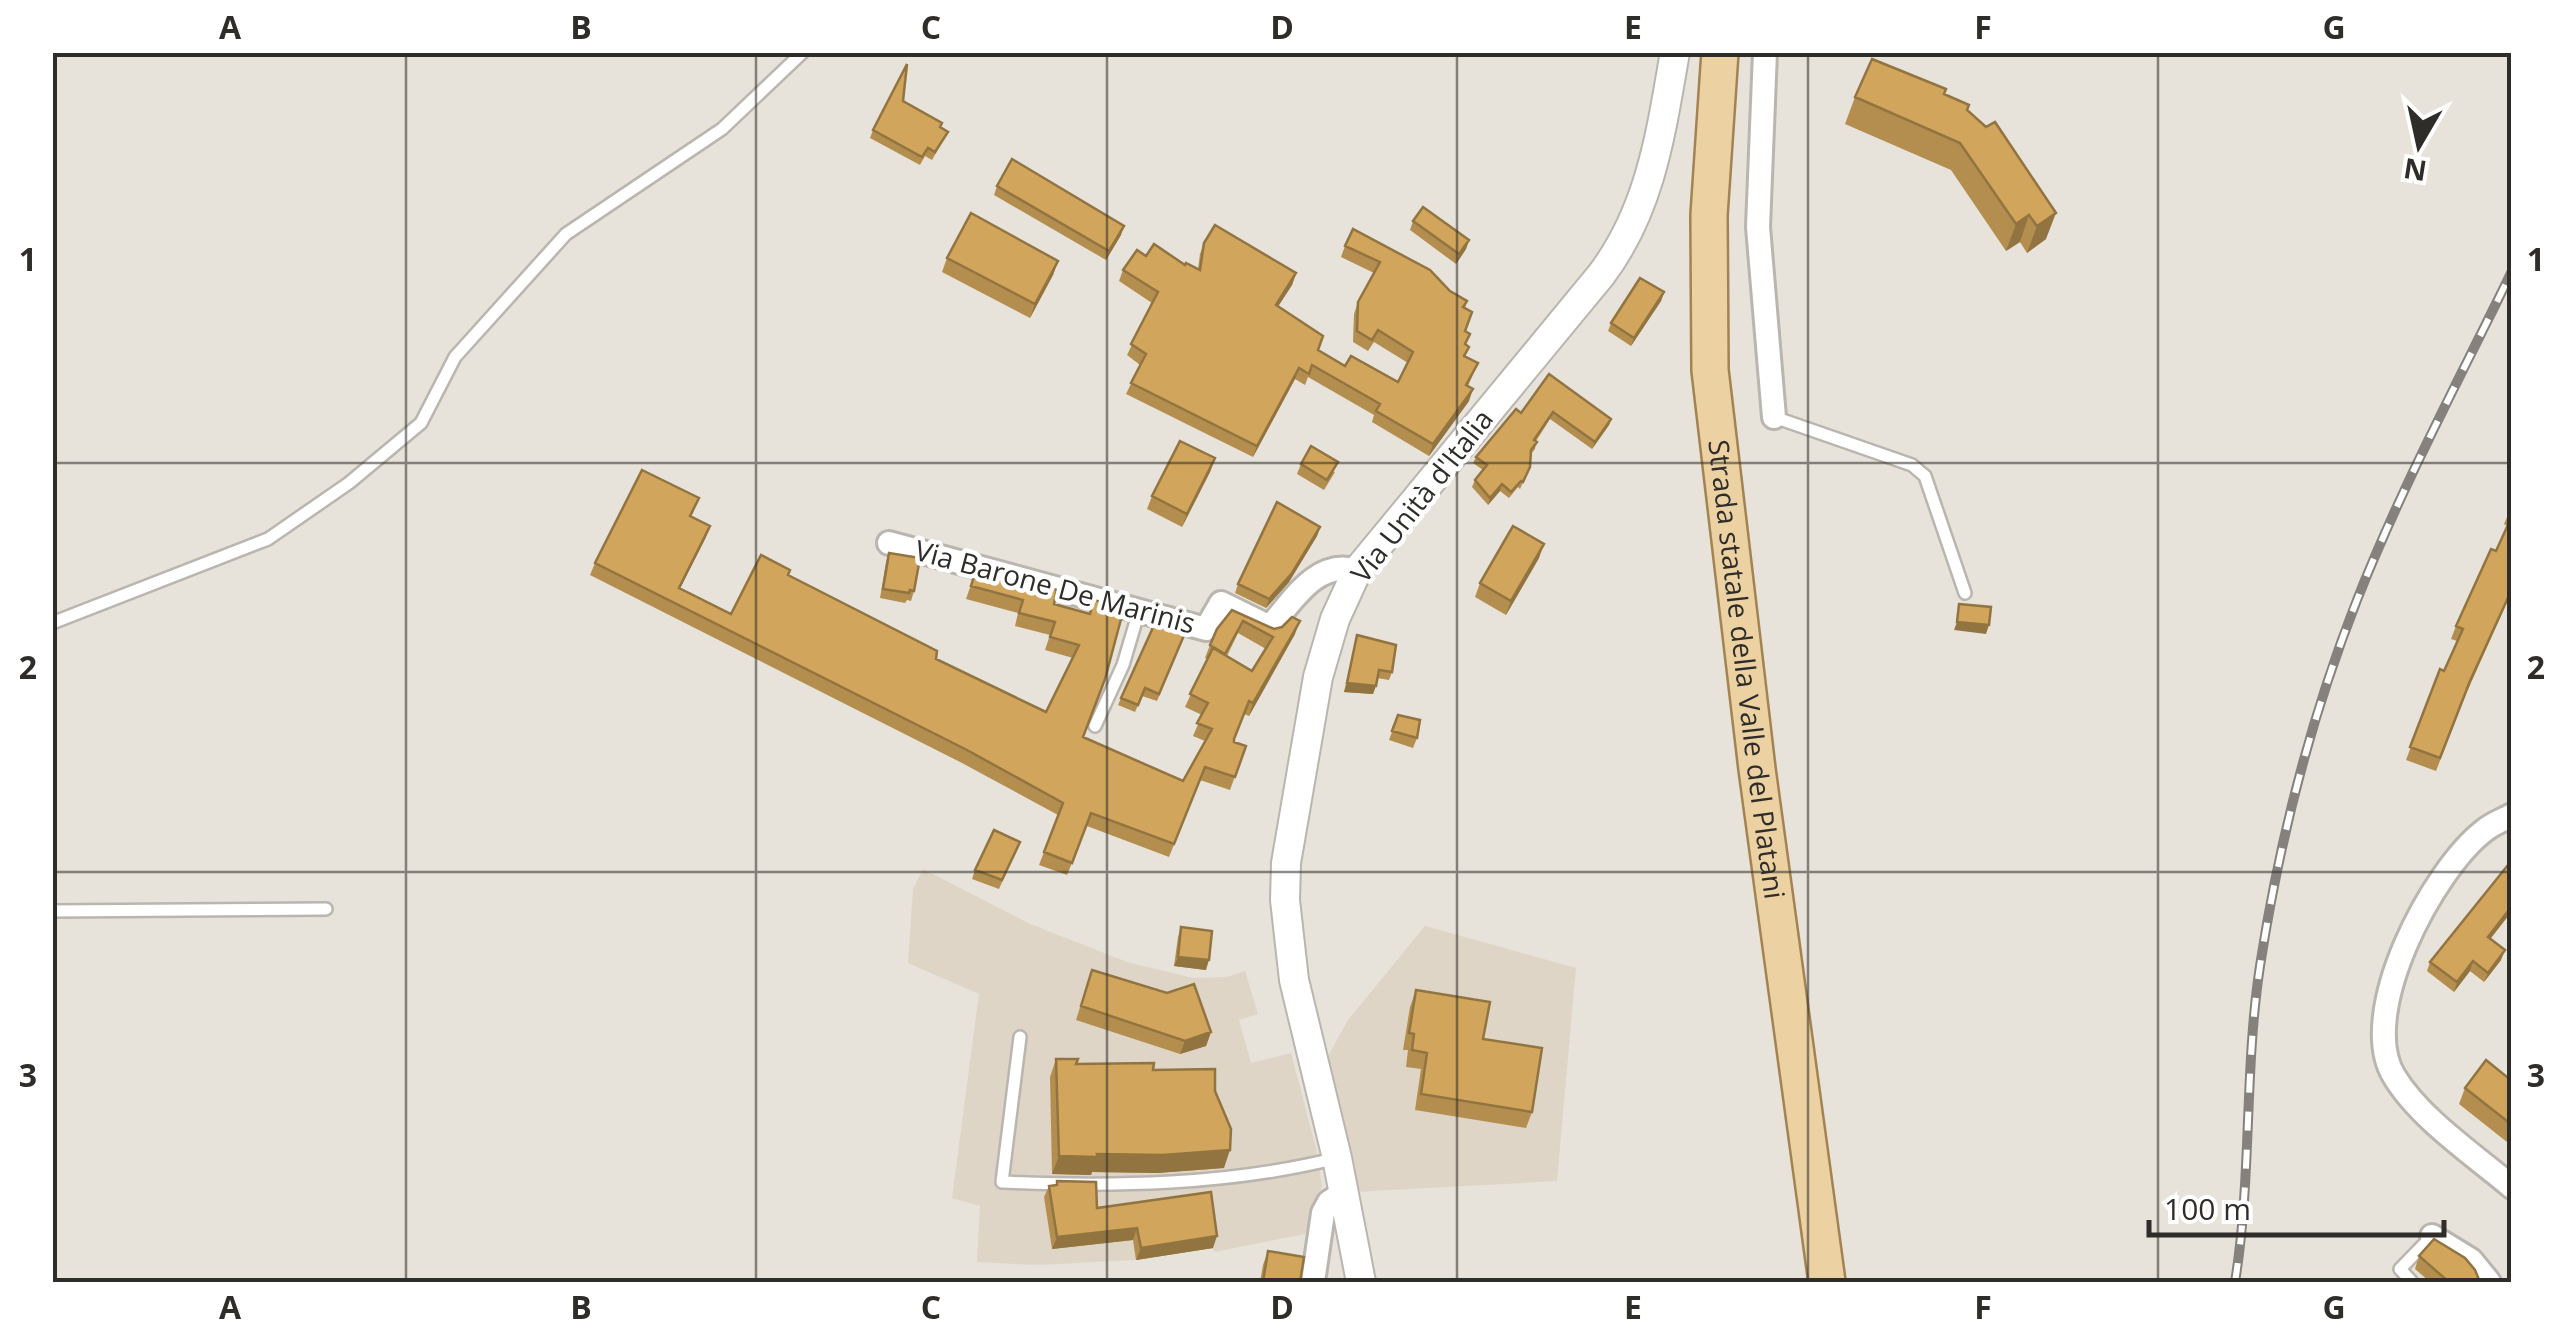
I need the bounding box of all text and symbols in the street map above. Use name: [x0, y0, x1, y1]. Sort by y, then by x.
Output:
text: A: [219, 5, 242, 48]
text: B: [570, 5, 592, 48]
text: C: [921, 5, 941, 48]
text: D: [1270, 5, 1294, 48]
text: E: [1624, 5, 1642, 48]
text: F: [1974, 5, 1992, 48]
text: G: [2322, 5, 2346, 48]
north arrow: [2369, 95, 2469, 195]
text: N: [2401, 150, 2429, 191]
text: 1: [19, 237, 37, 280]
text: 1: [2527, 237, 2545, 280]
street label: Via Unità d'Italia: [1341, 401, 1501, 590]
street label: Strada statale della Valle del Platani: [1700, 437, 1795, 901]
street label: Via Barone De Marinis: [911, 530, 1200, 642]
text: 2: [19, 645, 37, 688]
text: 2: [2527, 645, 2545, 688]
text: 3: [19, 1053, 37, 1096]
text: 3: [2527, 1053, 2545, 1096]
scale bar: [2149, 1175, 2444, 1237]
text: 100 m: [2164, 1188, 2251, 1229]
text: A: [219, 1285, 242, 1328]
text: B: [570, 1285, 592, 1328]
text: C: [921, 1285, 941, 1328]
text: D: [1270, 1285, 1294, 1328]
text: E: [1624, 1285, 1642, 1328]
text: F: [1974, 1285, 1992, 1328]
text: G: [2322, 1285, 2346, 1328]

